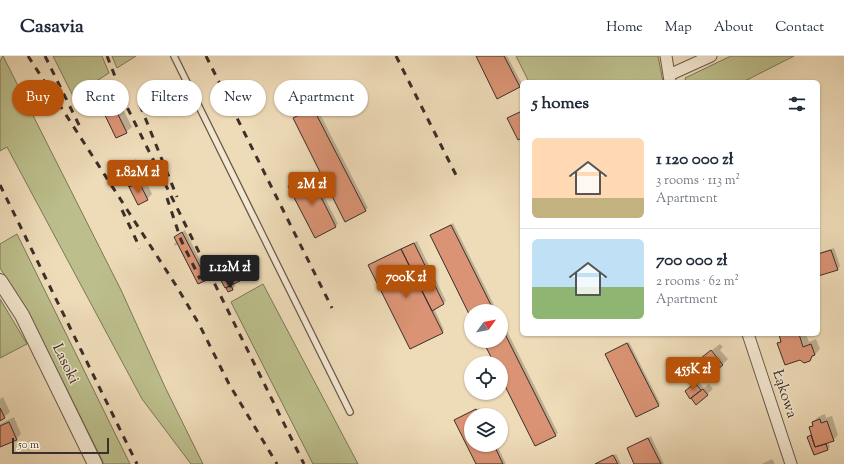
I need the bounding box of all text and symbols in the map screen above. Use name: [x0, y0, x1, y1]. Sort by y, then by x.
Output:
text: Casavia: [20, 14, 84, 41]
text: Home: [606, 18, 643, 38]
text: Map: [665, 18, 692, 38]
text: About: [714, 18, 753, 38]
text: Contact: [775, 18, 824, 38]
chip: Buy: [12, 80, 64, 116]
chip: Rent: [72, 80, 129, 116]
chip: Filters: [137, 80, 202, 116]
chip: New: [210, 80, 266, 116]
chip: Apartment: [274, 80, 368, 116]
text: 5 homes: [532, 92, 589, 116]
icon: filters: [786, 93, 808, 115]
text: 1 120 000 zł: [656, 148, 734, 172]
icon: home: [564, 154, 612, 202]
pin: 1.82M zł: [97, 160, 179, 194]
text: 1.82M zł: [116, 164, 160, 182]
pin: 2M zł: [284, 172, 340, 206]
text: 3 rooms · 113 m²: [656, 172, 740, 190]
text: 2M zł: [297, 176, 327, 194]
text: Apartment: [656, 190, 717, 208]
text: 700 000 zł: [656, 249, 728, 273]
pin: 1.12M zł: [189, 255, 271, 289]
icon: home: [564, 255, 612, 303]
text: 1.12M zł: [209, 259, 251, 277]
pin: 700K zł: [369, 265, 443, 299]
text: 700K zł: [386, 269, 426, 287]
text: 2 rooms · 62 m²: [656, 273, 739, 291]
text: Apartment: [656, 291, 717, 309]
north arrow: [464, 304, 508, 348]
map controls: [464, 304, 508, 452]
street label: Lasoki: [46, 340, 84, 388]
button: locate: [464, 356, 508, 400]
pin: 455K zł: [656, 357, 730, 391]
text: 455K zł: [675, 361, 711, 379]
street label: Łąkowa: [766, 367, 802, 421]
button: layers: [464, 408, 508, 452]
scale bar: [12, 436, 109, 455]
text: 50 m: [18, 437, 39, 453]

